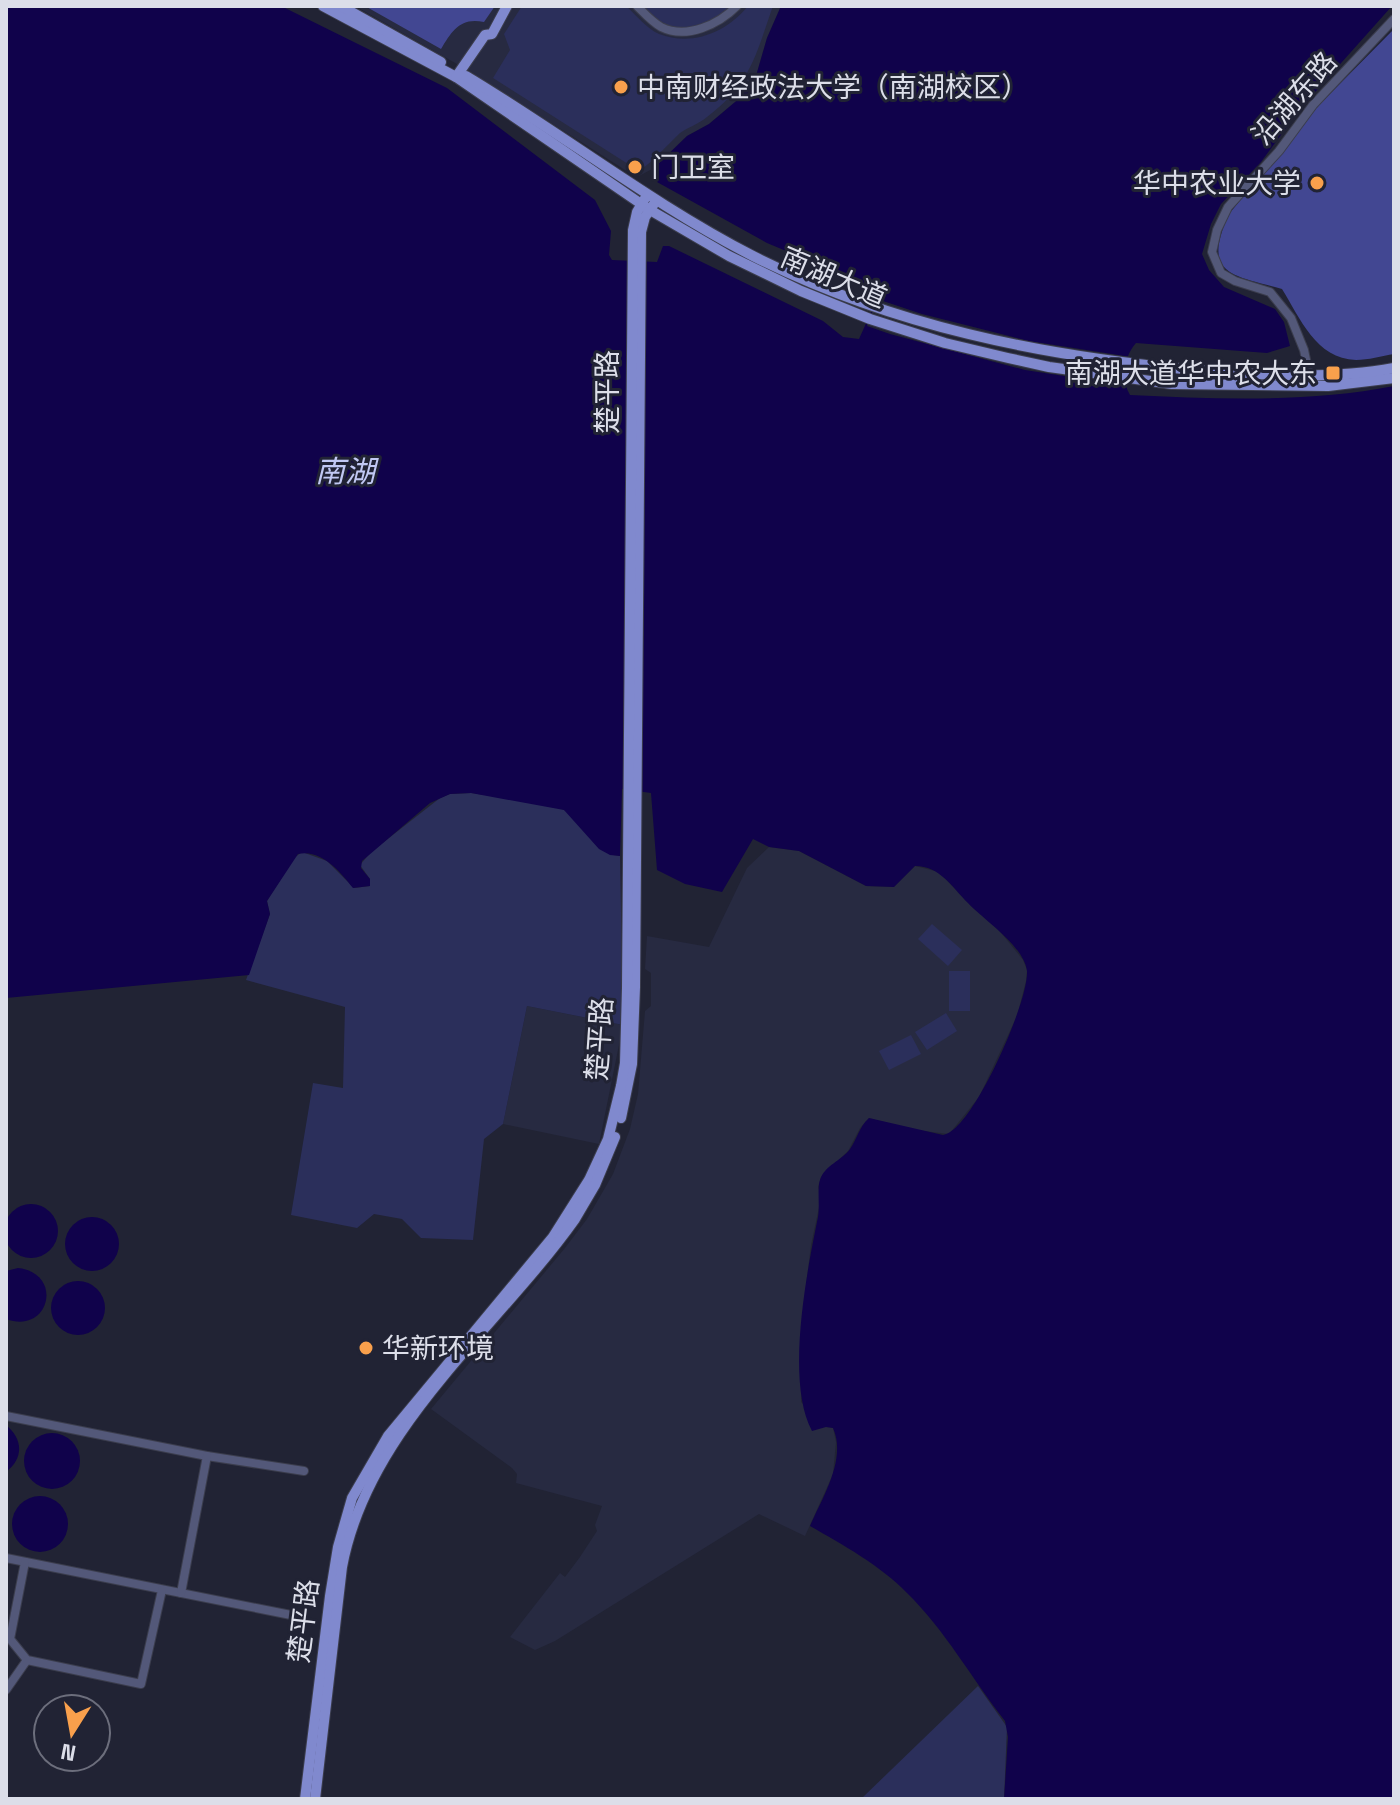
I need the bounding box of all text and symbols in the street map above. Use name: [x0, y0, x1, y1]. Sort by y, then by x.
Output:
street label: 沿湖东路: [1244, 44, 1344, 152]
place label: 中南财经政法大学（南湖校区）: [637, 69, 1029, 105]
marker: 中南财经政法大学（南湖校区）: [612, 78, 630, 96]
place label: 门卫室: [651, 149, 735, 185]
marker: 门卫室: [626, 158, 644, 176]
place label: 华中农业大学: [1133, 165, 1301, 201]
marker: 华中农业大学: [1308, 174, 1326, 192]
street label: 南湖大道: [775, 239, 893, 315]
street label: 楚平路: [589, 350, 625, 434]
place label: 南湖大道华中农大东: [1065, 355, 1317, 391]
marker: 南湖大道华中农大东: [1324, 364, 1342, 382]
water label: 南湖: [315, 452, 379, 491]
street label: 楚平路: [578, 996, 620, 1082]
place label: 华新环境: [382, 1330, 494, 1366]
marker: 华新环境: [357, 1339, 375, 1357]
street label: 楚平路: [280, 1577, 326, 1665]
north arrow: [32, 1693, 112, 1773]
text: N: [58, 1737, 78, 1768]

